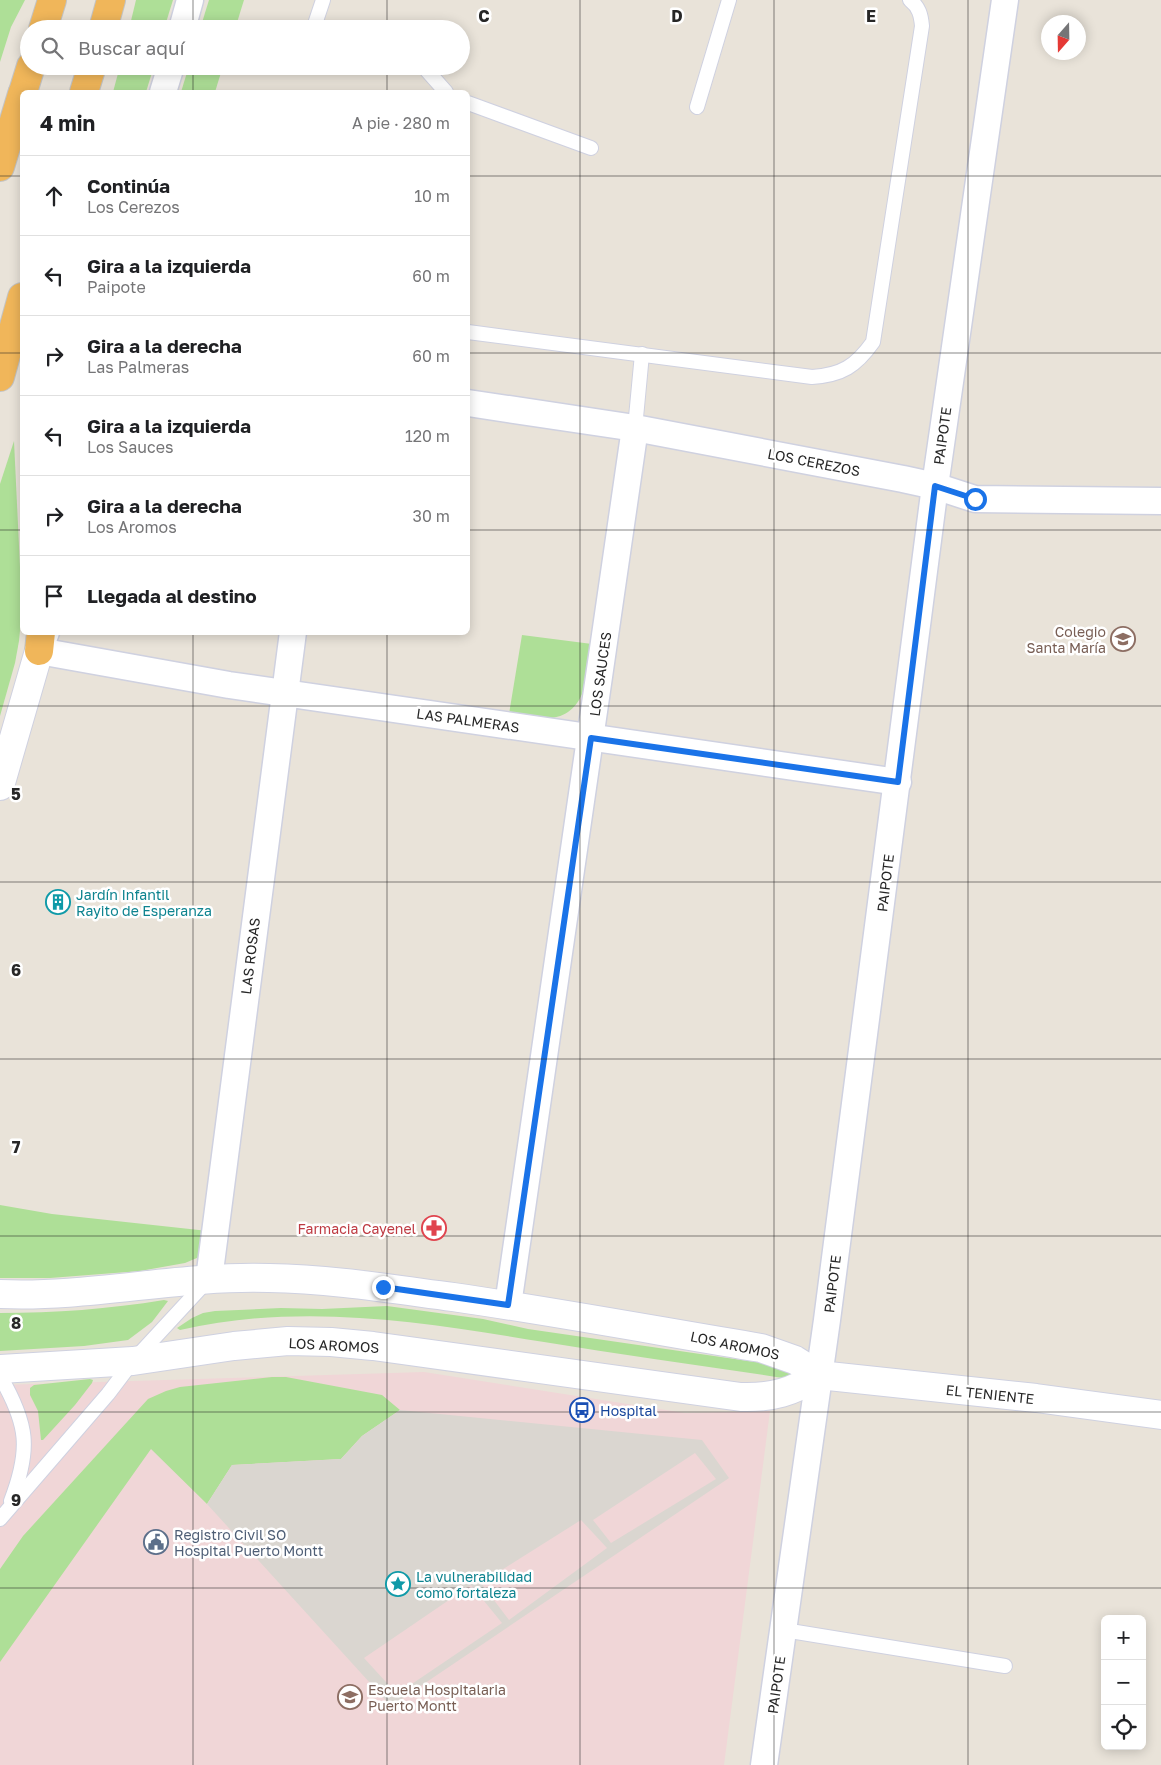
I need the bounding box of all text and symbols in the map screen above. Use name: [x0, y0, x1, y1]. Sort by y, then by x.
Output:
text: C: [478, 6, 490, 26]
text: D: [671, 6, 683, 26]
text: E: [866, 6, 876, 26]
north arrow: [1041, 15, 1086, 60]
search box: [20, 20, 470, 75]
icon: search: [38, 34, 66, 62]
text: Buscar aquí: [78, 36, 185, 59]
text: 4 min: [40, 110, 95, 136]
text: A pie · 280 m: [352, 113, 450, 133]
text: Continúa: [87, 174, 170, 197]
icon: ahead: [40, 182, 68, 210]
text: 10 m: [414, 186, 450, 206]
text: Los Cerezos: [87, 197, 180, 217]
text: Gira a la izquierda: [87, 254, 251, 277]
icon: left: [40, 262, 68, 290]
text: 60 m: [412, 266, 450, 286]
text: Paipote: [87, 277, 146, 297]
text: Gira a la derecha: [87, 334, 242, 357]
icon: right: [40, 342, 68, 370]
text: 60 m: [412, 346, 450, 366]
text: Las Palmeras: [87, 357, 189, 377]
street label: PAIPOTE: [930, 406, 954, 466]
text: Gira a la izquierda: [87, 414, 251, 437]
icon: left: [40, 422, 68, 450]
text: 120 m: [405, 426, 450, 446]
text: Los Sauces: [87, 437, 173, 457]
street label: LOS CEREZOS: [766, 445, 862, 479]
route start: [964, 488, 987, 511]
text: Gira a la derecha: [87, 494, 242, 517]
icon: right: [40, 502, 68, 530]
text: 30 m: [413, 506, 450, 526]
text: Los Aromos: [87, 517, 177, 537]
icon: arrive: [40, 582, 68, 610]
text: Llegada al destino: [87, 584, 257, 607]
place label: Colegio Santa María: [1027, 623, 1106, 656]
school or university icon: Colegio Santa María: [1110, 626, 1136, 652]
street label: LOS SAUCES: [586, 631, 614, 717]
street label: LAS PALMERAS: [415, 704, 521, 736]
text: 5: [11, 784, 21, 804]
street label: PAIPOTE: [873, 853, 897, 913]
place label: Jardín Infantil Rayito de Esperanza: [76, 886, 212, 919]
building icon: Jardín Infantil Rayito de Esperanza: [45, 889, 71, 915]
street label: LAS ROSAS: [237, 917, 263, 995]
text: 6: [11, 960, 21, 980]
text: 7: [12, 1137, 21, 1157]
pharmacy icon: Farmacia Cayenel: [421, 1215, 447, 1241]
place label: Farmacia Cayenel: [297, 1220, 416, 1237]
street label: PAIPOTE: [820, 1254, 844, 1314]
route end: [372, 1276, 395, 1299]
text: 8: [11, 1313, 21, 1333]
street label: LOS AROMOS: [689, 1327, 781, 1363]
street label: LOS AROMOS: [288, 1334, 380, 1356]
street label: EL TENIENTE: [945, 1381, 1035, 1407]
bus stop icon: Hospital: [569, 1397, 595, 1423]
place label: Hospital: [600, 1402, 657, 1419]
text: 9: [11, 1490, 21, 1510]
place label: Registro Civil SO Hospital Puerto Montt: [174, 1526, 323, 1559]
public building icon: Registro Civil SO Hospital Puerto Montt: [143, 1529, 169, 1555]
place label: La vulnerabilidad como fortaleza: [416, 1568, 532, 1601]
place icon: La vulnerabilidad como fortaleza: [385, 1571, 411, 1597]
map controls: [1101, 1615, 1146, 1750]
button: +: [1101, 1615, 1146, 1660]
street label: PAIPOTE: [764, 1655, 788, 1715]
button: −: [1101, 1660, 1146, 1705]
place label: Escuela Hospitalaria Puerto Montt: [368, 1681, 506, 1714]
school or university icon: Escuela Hospitalaria Puerto Montt: [337, 1684, 363, 1710]
button: locate: [1101, 1705, 1146, 1750]

